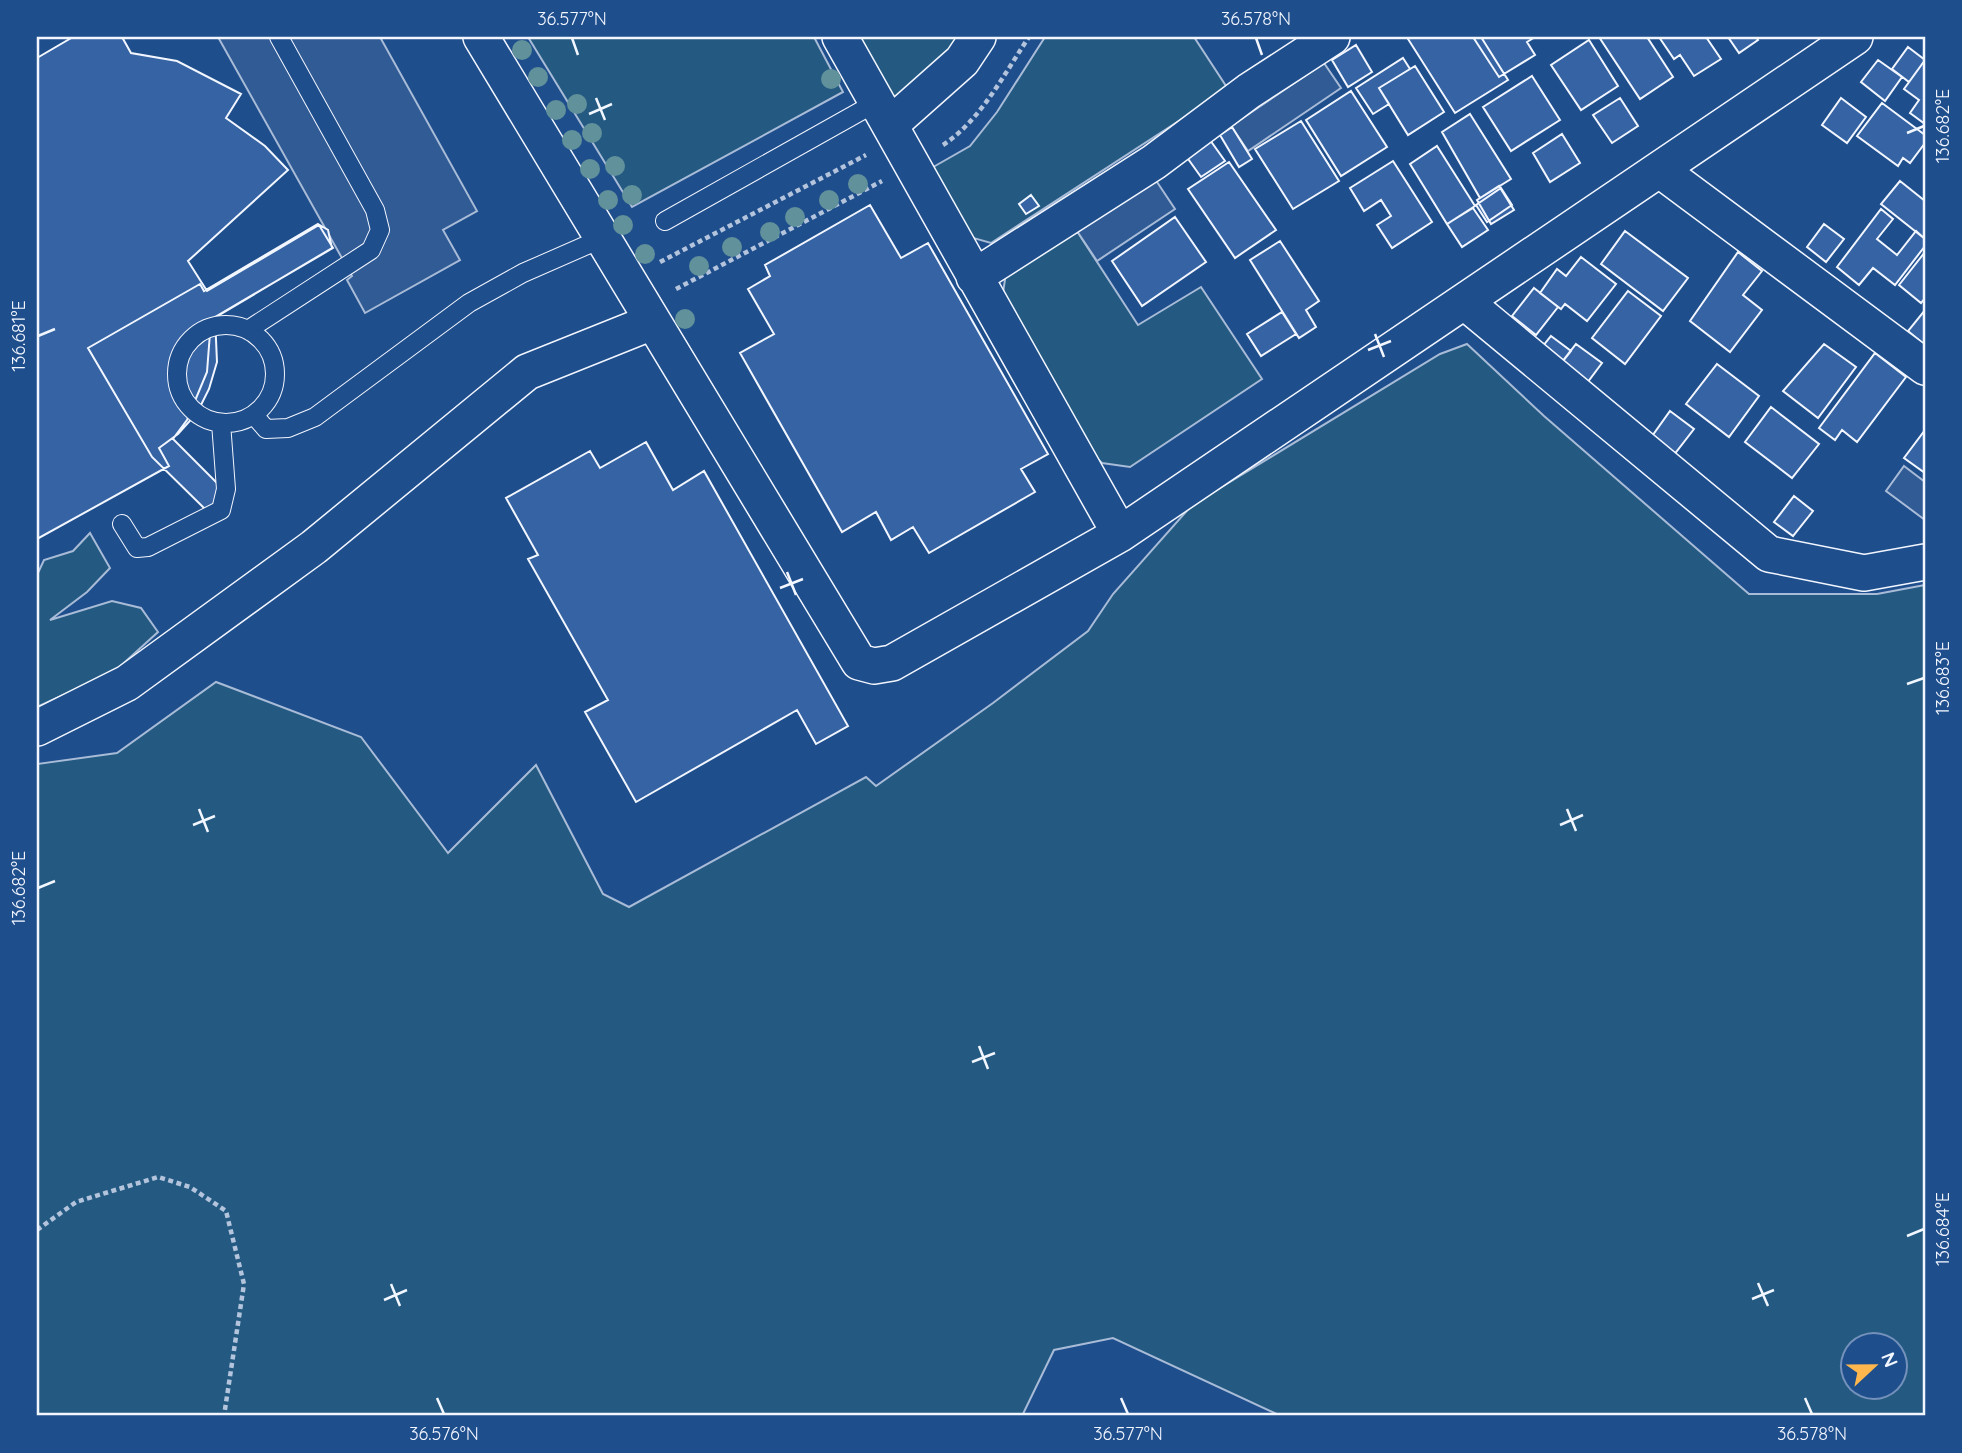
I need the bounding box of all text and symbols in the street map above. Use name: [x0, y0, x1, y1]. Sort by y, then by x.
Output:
text: 36.577°N: [537, 7, 607, 30]
text: 36.578°N: [1221, 7, 1291, 30]
text: 136.682°E: [1931, 89, 1954, 163]
text: 136.681°E: [7, 300, 30, 372]
text: 136.683°E: [1931, 641, 1954, 715]
text: 136.682°E: [7, 851, 30, 925]
text: 136.684°E: [1931, 1192, 1954, 1266]
north arrow: [1840, 1330, 1910, 1400]
text: N: [1876, 1349, 1904, 1371]
text: 36.576°N: [409, 1422, 479, 1445]
text: 36.577°N: [1093, 1422, 1163, 1445]
text: 36.578°N: [1777, 1422, 1847, 1445]

